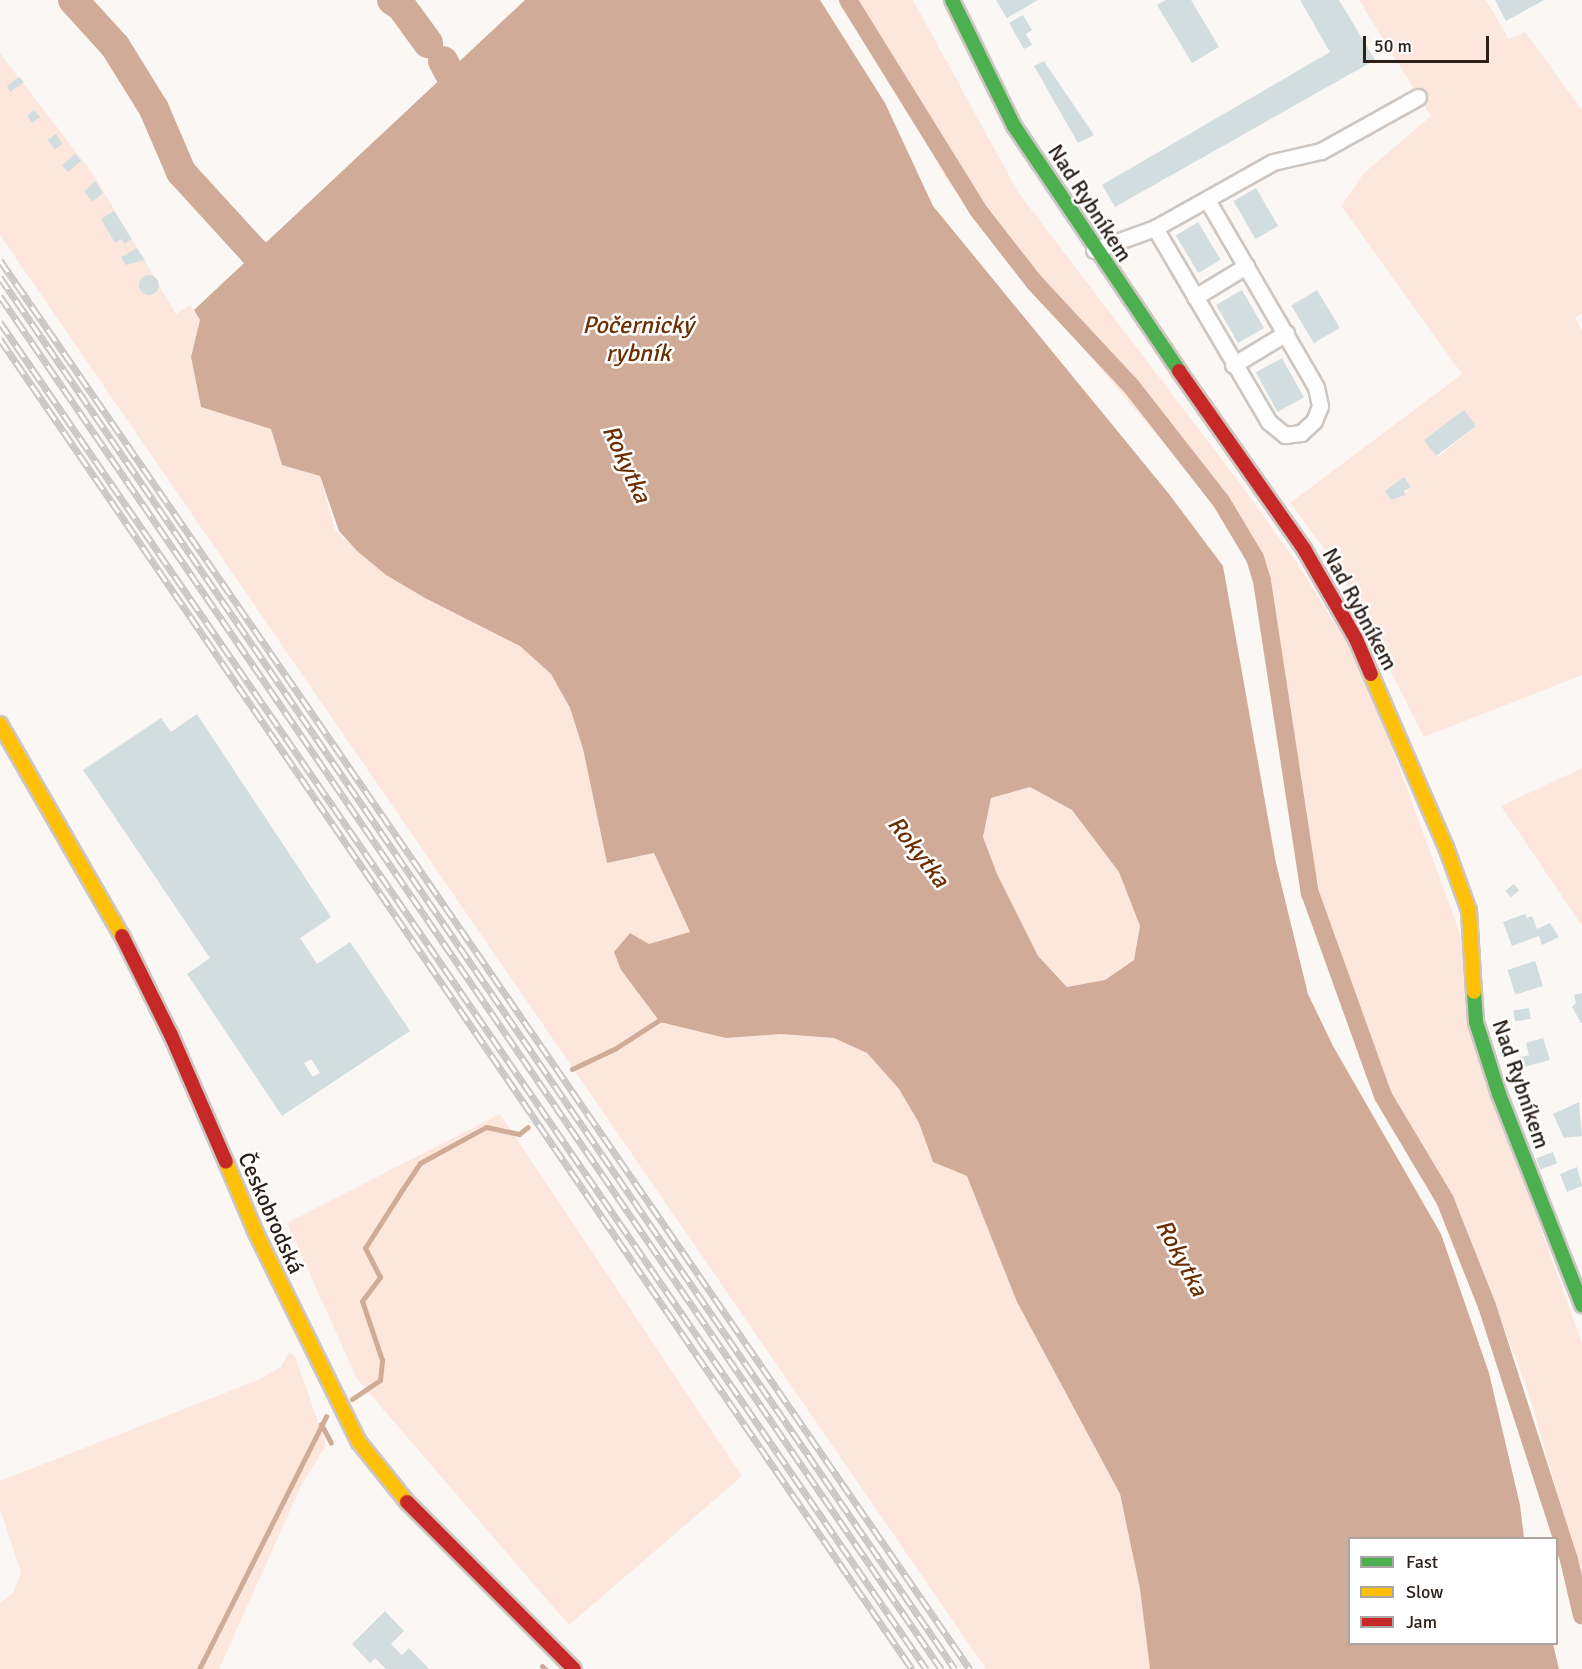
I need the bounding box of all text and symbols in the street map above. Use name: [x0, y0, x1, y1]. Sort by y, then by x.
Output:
scale bar: [1366, 24, 1492, 62]
text: 50 m: [1374, 35, 1412, 57]
street label: Nad Rybníkem: [1042, 139, 1138, 267]
water label: Počernický rybník: [582, 312, 694, 368]
water label: Rokytka: [595, 420, 657, 508]
street label: Nad Rybníkem: [1317, 543, 1403, 675]
water label: Rokytka: [881, 811, 955, 893]
street label: Nad Rybníkem: [1487, 1016, 1555, 1152]
street label: Českobrodská: [233, 1148, 309, 1278]
water label: Rokytka: [1149, 1215, 1213, 1301]
legend: [1348, 1537, 1558, 1645]
text: Fast: [1406, 1551, 1438, 1573]
text: Slow: [1406, 1581, 1443, 1603]
text: Jam: [1406, 1611, 1437, 1633]

